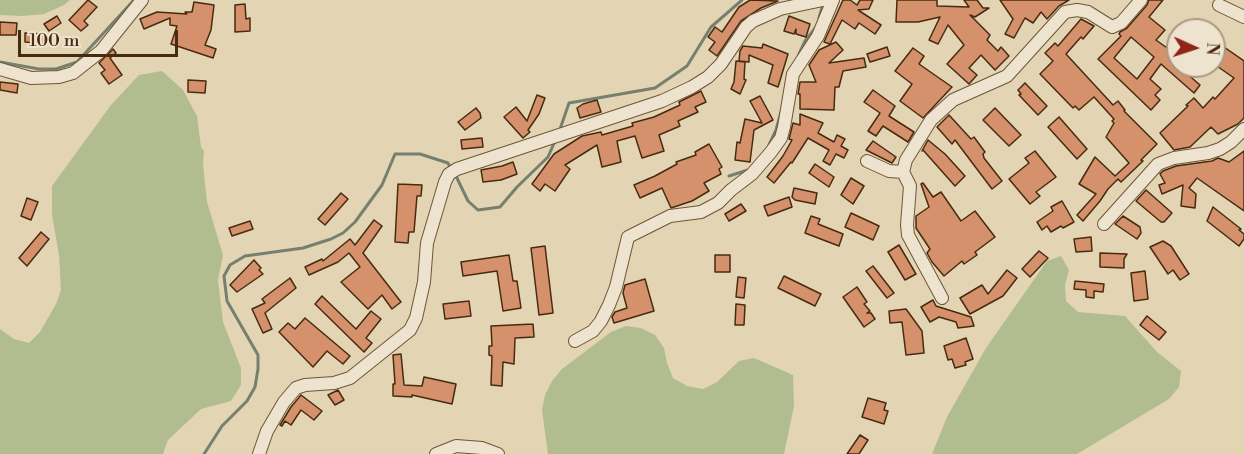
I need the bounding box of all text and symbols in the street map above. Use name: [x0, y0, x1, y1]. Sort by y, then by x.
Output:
scale bar: [21, 18, 182, 56]
north arrow: [1166, 18, 1226, 78]
text: 100 m: [29, 29, 80, 52]
text: N: [1202, 42, 1222, 56]

